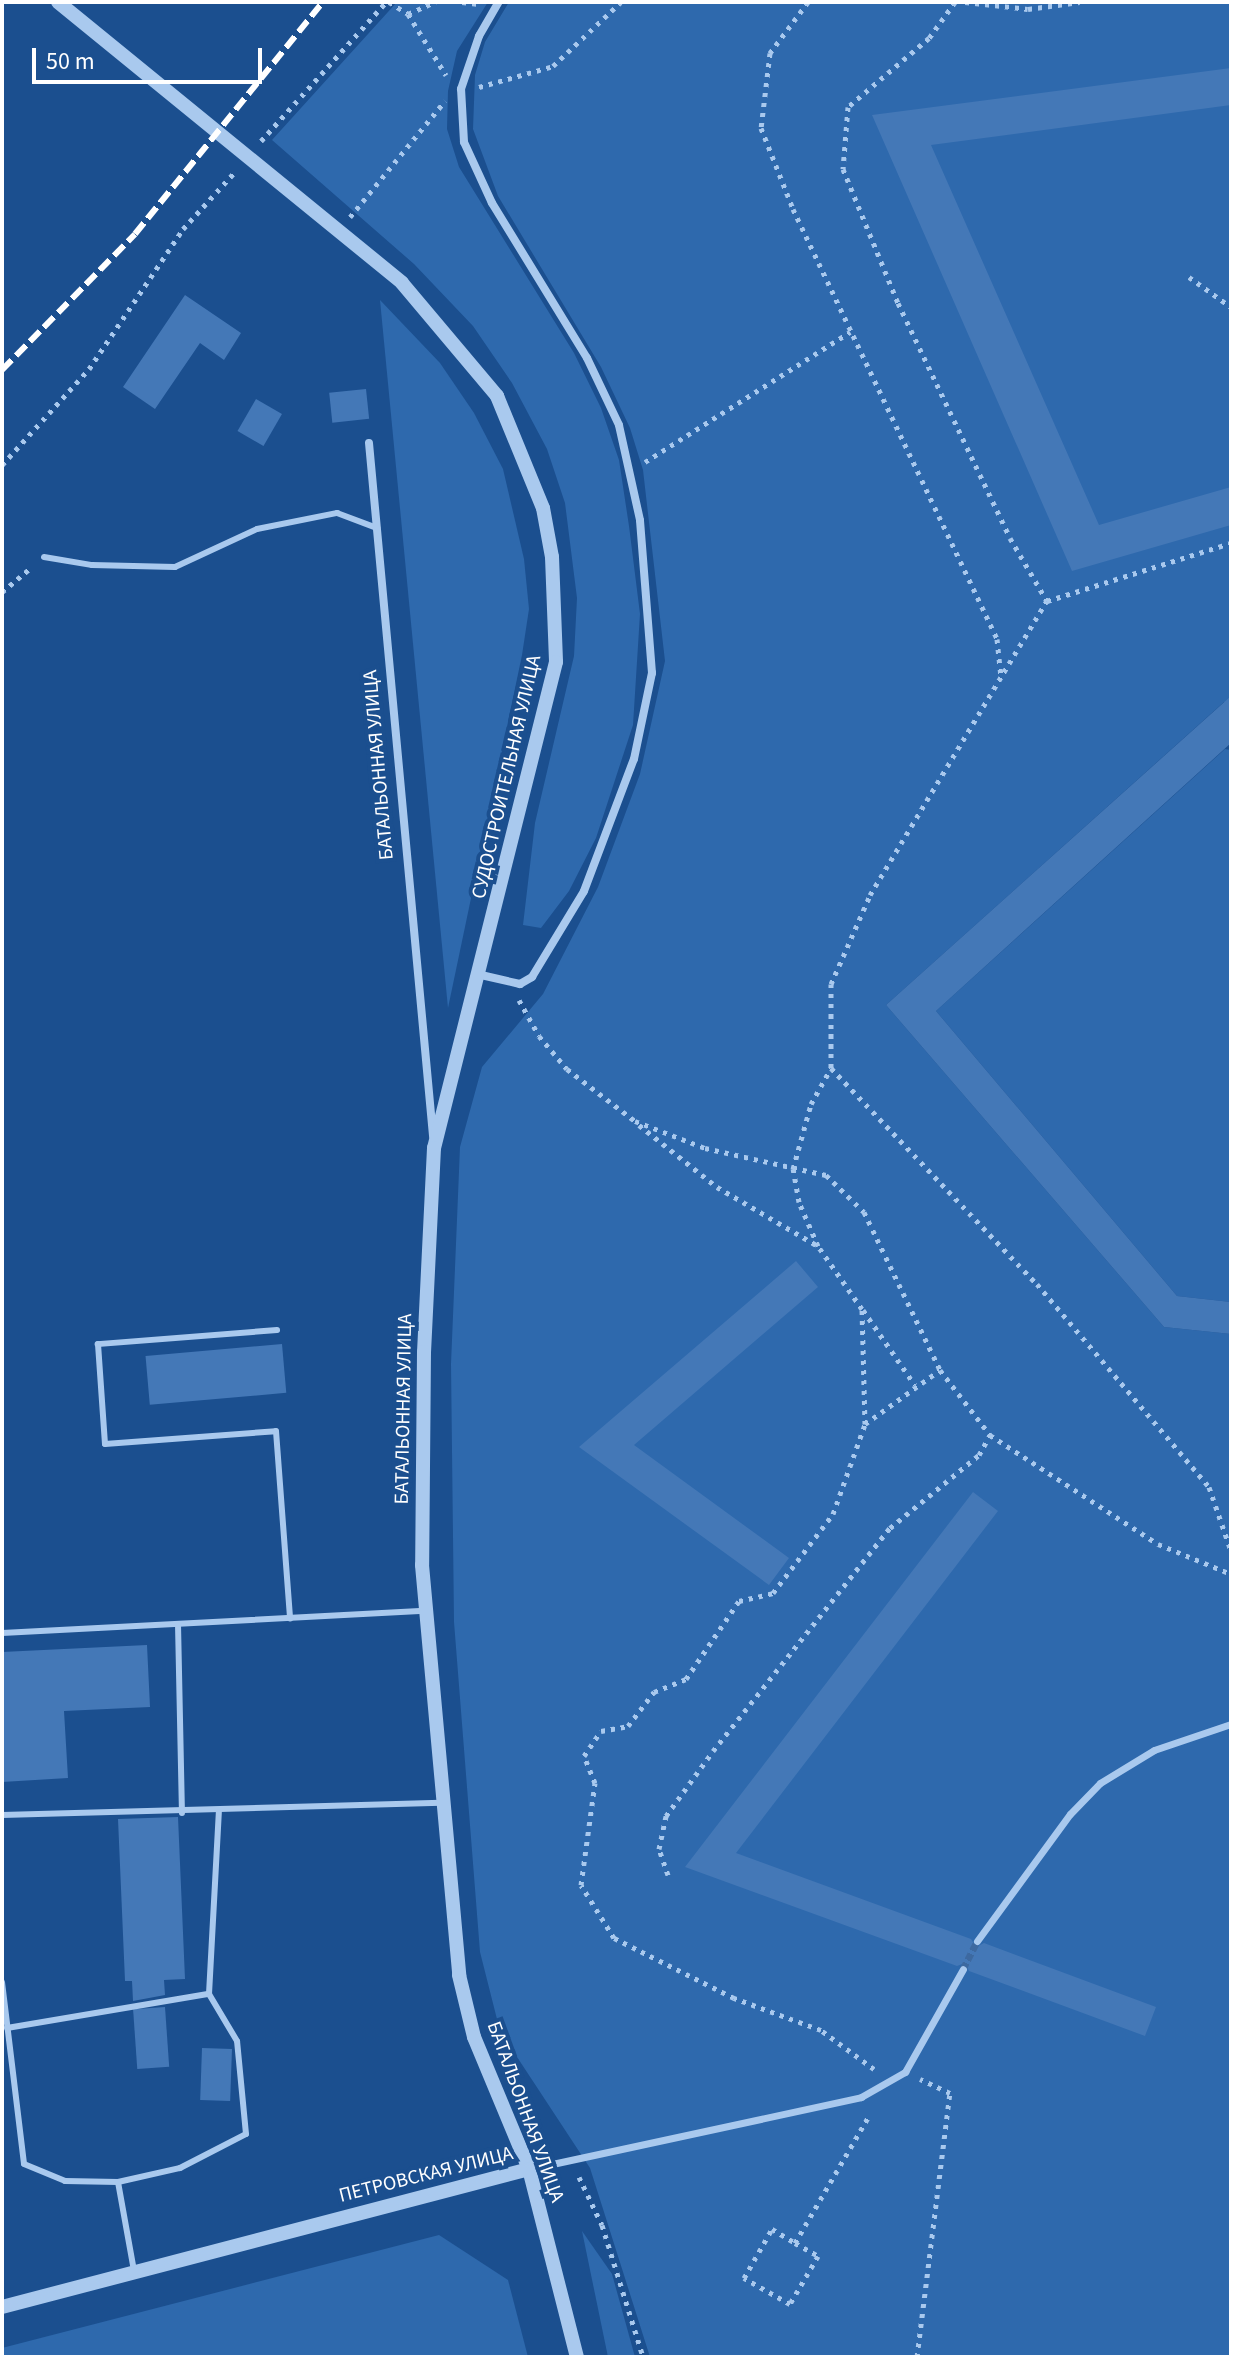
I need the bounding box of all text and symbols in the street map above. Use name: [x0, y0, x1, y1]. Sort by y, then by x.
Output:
scale bar: [36, 32, 266, 82]
text: 50 m: [46, 44, 95, 79]
street label: СУДОСТРОИТЕЛЬНАЯ УЛИЦА: [467, 653, 547, 901]
street label: БАТАЛЬОННАЯ УЛИЦА: [359, 669, 399, 861]
street label: БАТАЛЬОННАЯ УЛИЦА: [390, 1313, 418, 1505]
street label: БАТАЛЬОННАЯ УЛИЦА: [481, 2018, 569, 2206]
street label: ПЕТРОВСКАЯ УЛИЦА: [336, 2142, 516, 2208]

